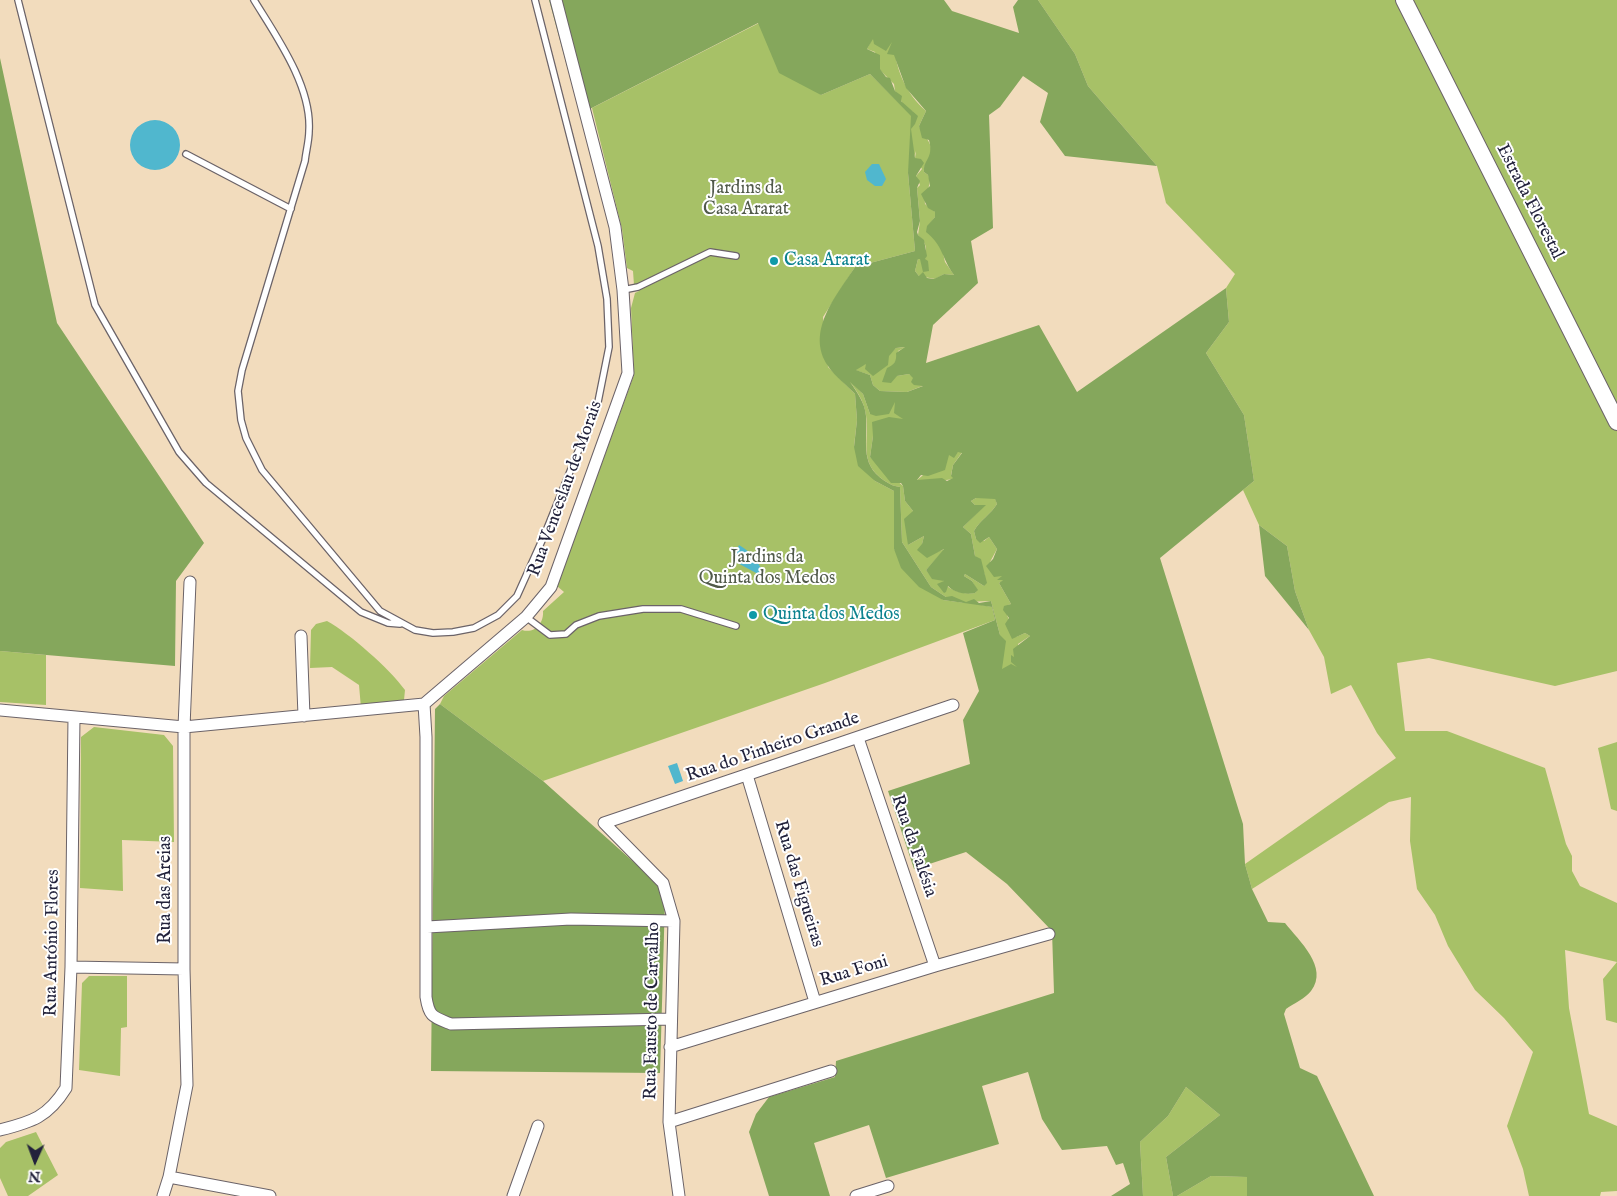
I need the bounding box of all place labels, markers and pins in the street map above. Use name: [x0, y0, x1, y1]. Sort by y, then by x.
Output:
place label: Casa Ararat: [784, 250, 870, 272]
marker: Casa Ararat: [768, 255, 780, 267]
place label: Quinta dos Medos: [763, 604, 900, 626]
marker: Quinta dos Medos: [747, 609, 759, 621]

